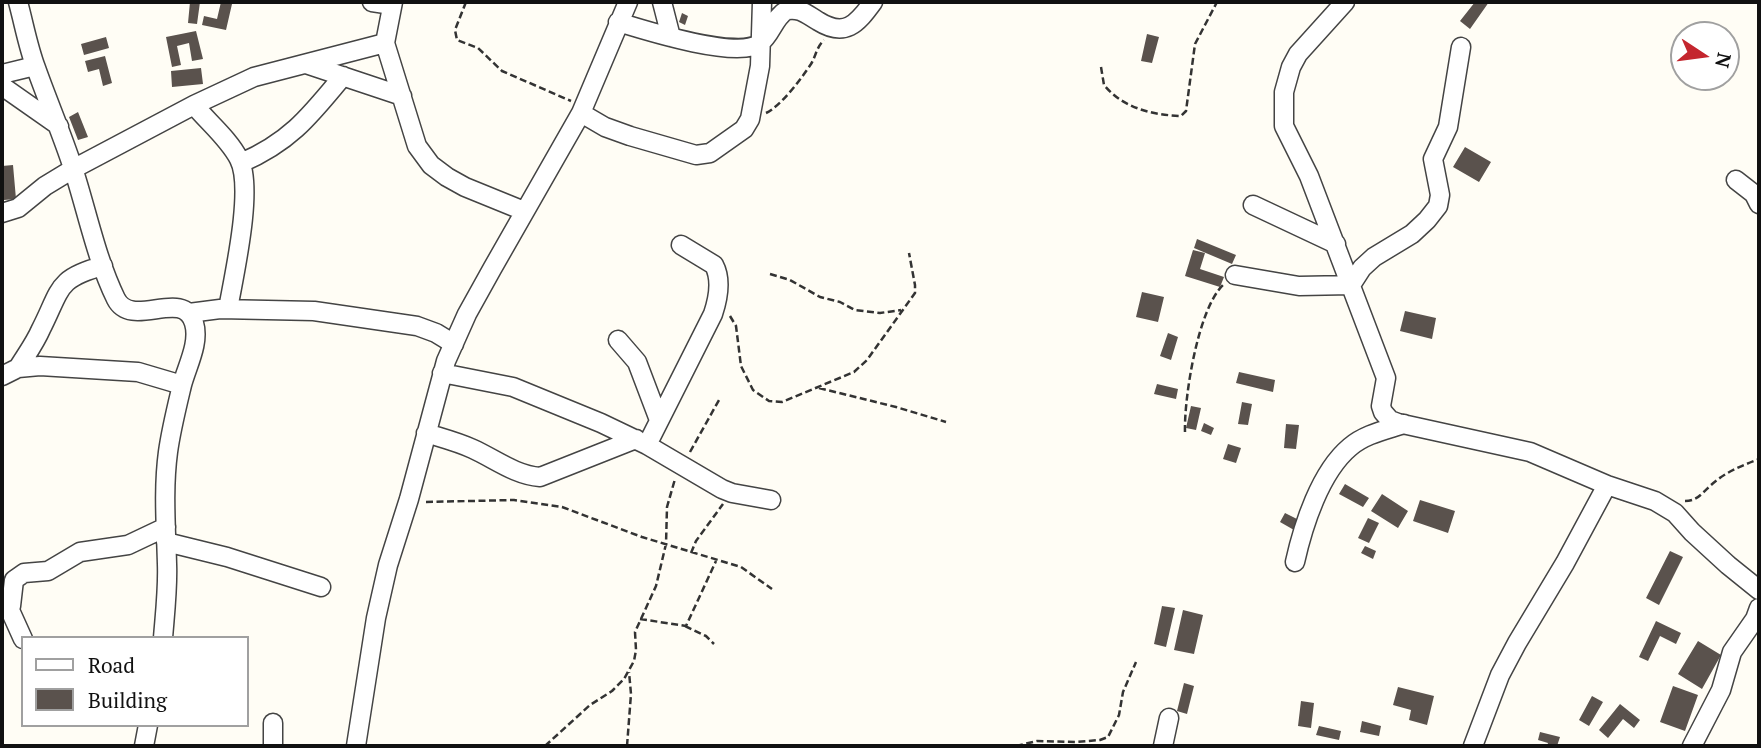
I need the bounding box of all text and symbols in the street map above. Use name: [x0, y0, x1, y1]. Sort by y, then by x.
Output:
north arrow: [1670, 21, 1740, 91]
text: N: [1710, 51, 1738, 70]
legend: [21, 636, 248, 727]
text: Road: [88, 651, 135, 679]
text: Building: [88, 686, 167, 714]

